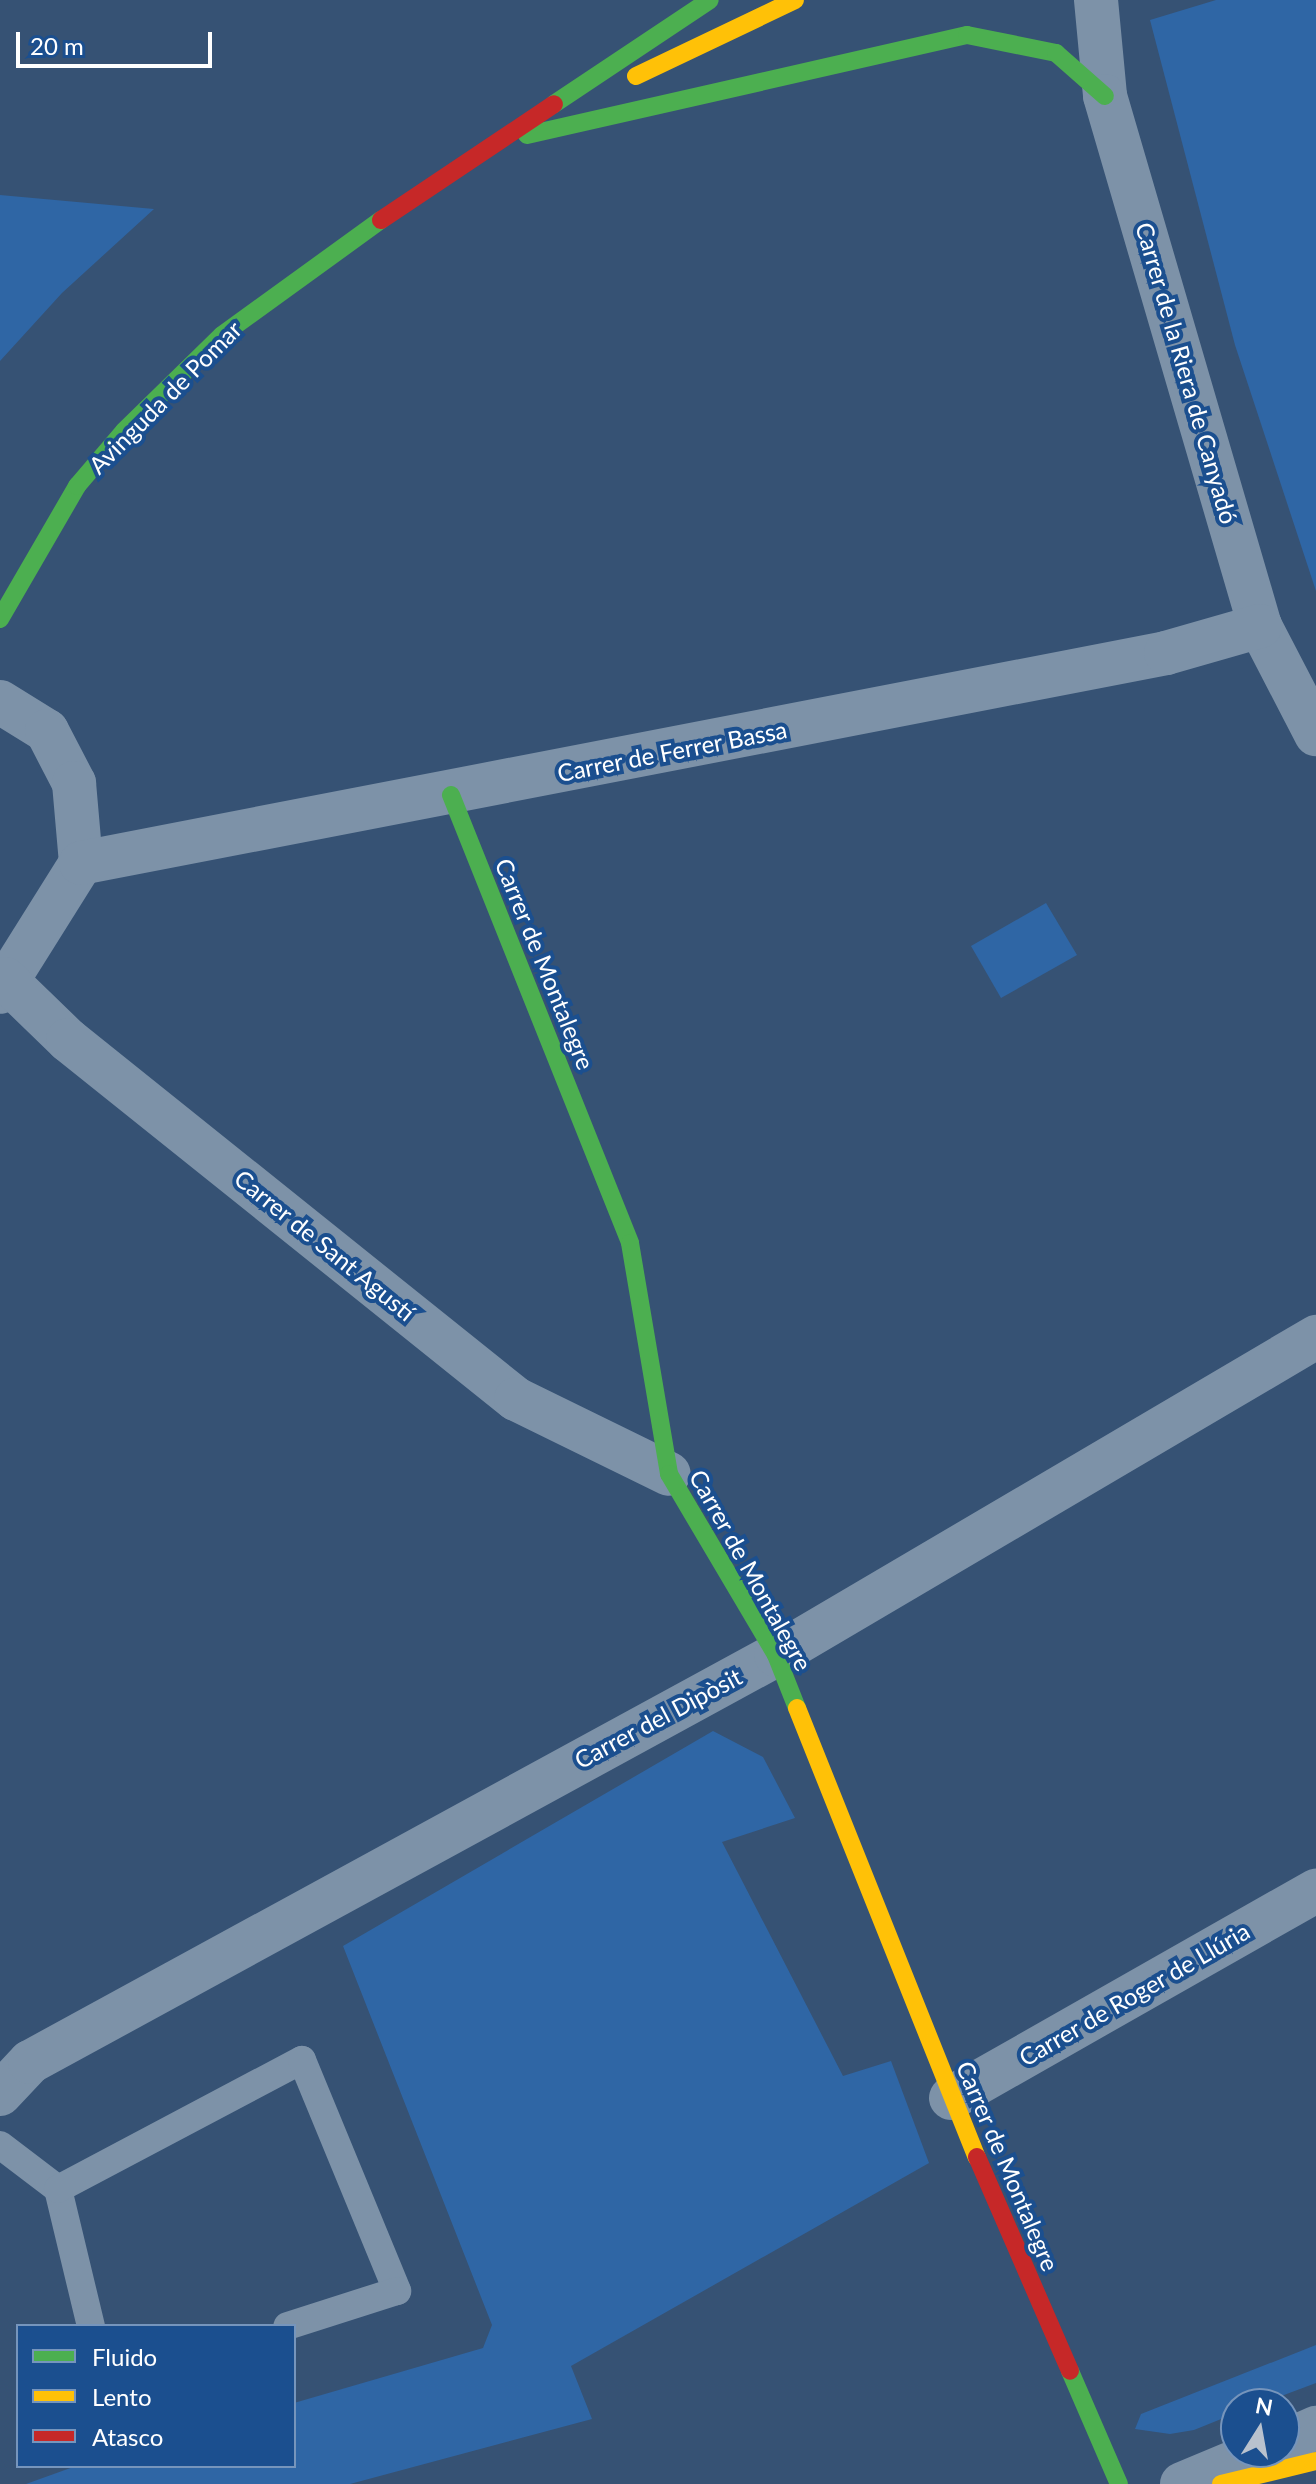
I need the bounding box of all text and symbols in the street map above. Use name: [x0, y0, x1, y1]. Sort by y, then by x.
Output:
scale bar: [20, 16, 216, 66]
text: 20 m: [30, 31, 84, 60]
street label: Carrer de la Riera de Canyadó: [1130, 219, 1244, 527]
street label: Avinguda de Pomar: [83, 315, 247, 479]
street label: Carrer de Ferrer Bassa: [554, 714, 790, 788]
street label: Carrer de Montalegre: [489, 854, 601, 1074]
street label: Carrer de Sant Agustí: [229, 1163, 421, 1327]
street label: Carrer de Montalegre: [684, 1464, 818, 1676]
street label: Carrer del Dipòsit: [569, 1662, 747, 1774]
street label: Carrer de Roger de Llúria: [1013, 1916, 1255, 2072]
street label: Carrer de Montalegre: [951, 2056, 1065, 2276]
legend: [16, 2324, 296, 2468]
text: Fluido: [92, 2342, 157, 2371]
text: Lento: [92, 2382, 152, 2411]
north arrow: [1220, 2388, 1300, 2468]
text: N: [1253, 2391, 1275, 2421]
text: Atasco: [92, 2422, 163, 2451]

